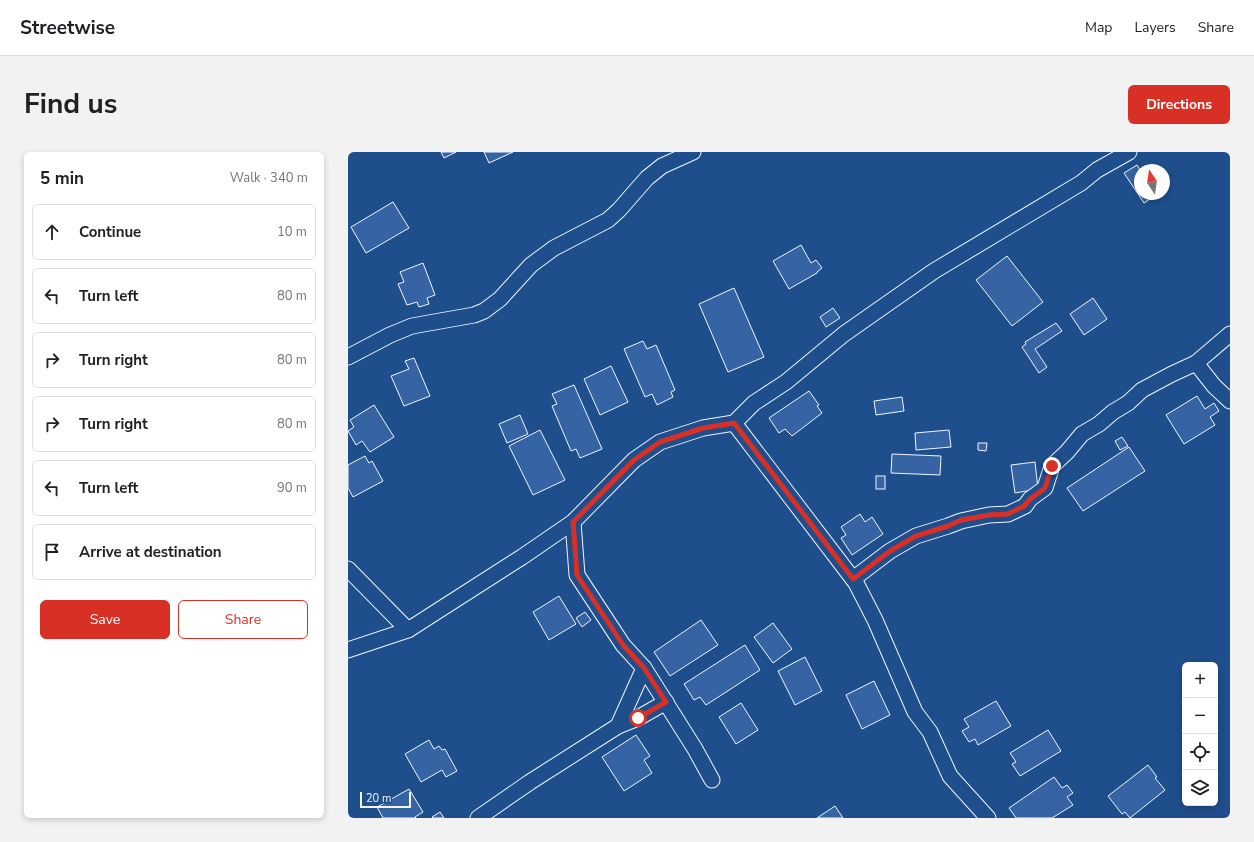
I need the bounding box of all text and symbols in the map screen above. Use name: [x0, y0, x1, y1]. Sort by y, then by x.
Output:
text: Streetwise: [20, 15, 115, 41]
text: Map: [1085, 18, 1112, 37]
text: Layers: [1134, 18, 1176, 37]
text: Share: [1198, 18, 1234, 37]
text: Find us: [24, 85, 118, 123]
button: Directions: [1128, 85, 1230, 124]
north arrow: [1134, 164, 1170, 200]
text: 5 min: [40, 167, 84, 190]
text: Walk · 340 m: [230, 169, 308, 187]
icon: ahead: [41, 221, 63, 243]
text: Continue: [79, 222, 141, 242]
text: 10 m: [277, 223, 307, 241]
icon: left: [41, 285, 63, 307]
text: Turn left: [79, 286, 138, 306]
text: 80 m: [277, 287, 307, 305]
icon: right: [41, 349, 63, 371]
text: Turn right: [79, 350, 148, 370]
text: 80 m: [277, 351, 307, 369]
icon: right: [41, 413, 63, 435]
text: Turn right: [79, 414, 148, 434]
text: 80 m: [277, 415, 307, 433]
route end: [1043, 457, 1061, 475]
icon: left: [41, 477, 63, 499]
text: Turn left: [79, 478, 138, 498]
text: 90 m: [277, 479, 307, 497]
icon: arrive: [41, 541, 63, 563]
text: Arrive at destination: [79, 542, 222, 562]
button: Save: [40, 600, 170, 639]
button: Share: [178, 600, 308, 639]
map controls: [1182, 662, 1218, 806]
button: +: [1182, 662, 1218, 698]
button: −: [1182, 698, 1218, 734]
route start: [629, 709, 647, 727]
button: locate: [1182, 734, 1218, 770]
button: layers: [1182, 770, 1218, 806]
scale bar: [360, 790, 411, 809]
text: 20 m: [366, 791, 391, 806]

